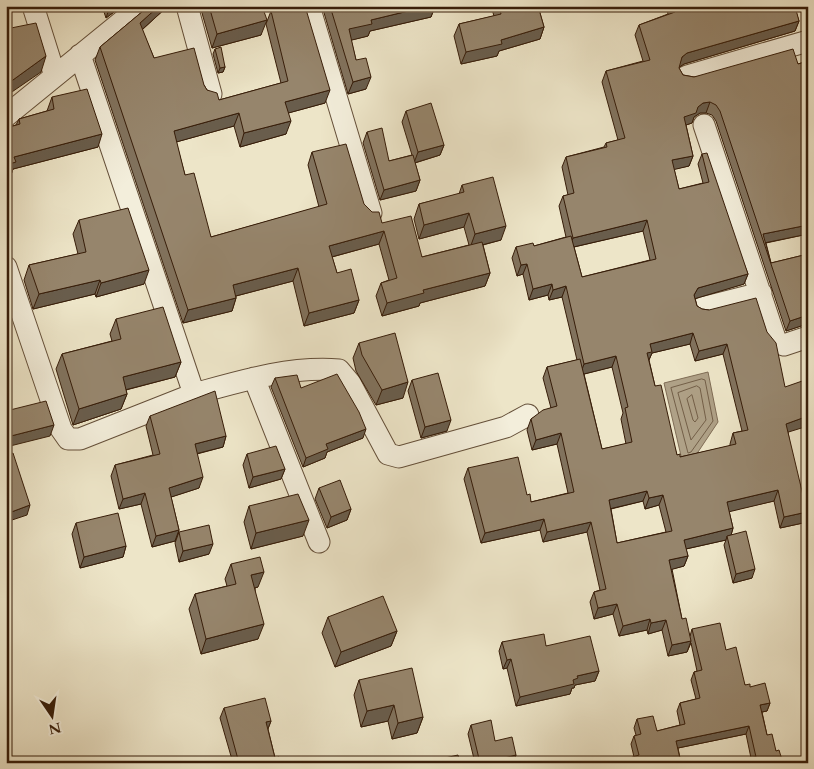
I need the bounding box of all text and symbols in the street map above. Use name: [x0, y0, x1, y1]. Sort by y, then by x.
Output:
north arrow: [28, 692, 78, 742]
text: N: [47, 718, 63, 739]

